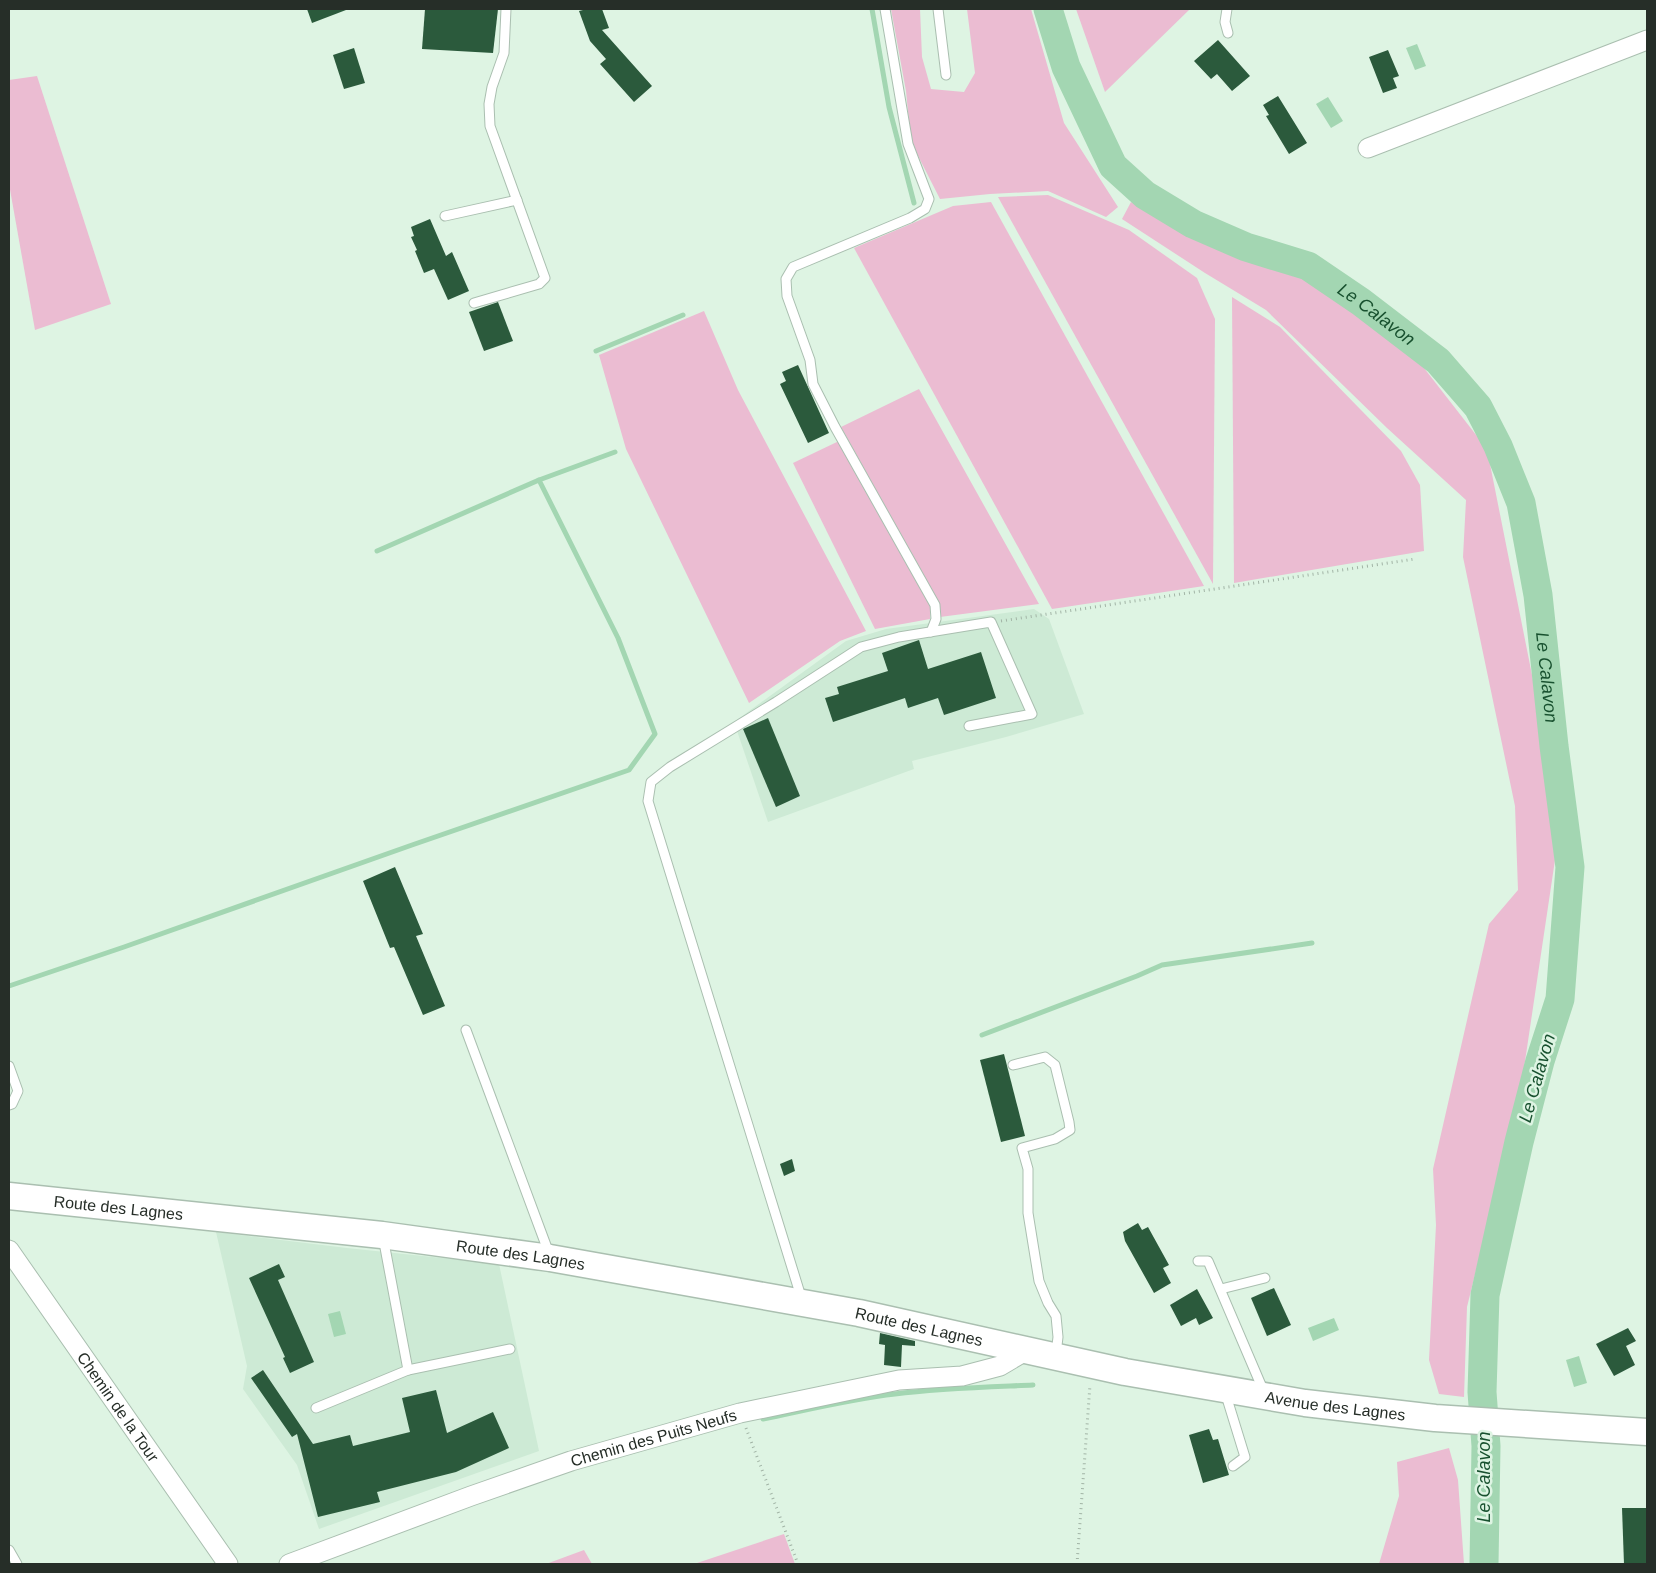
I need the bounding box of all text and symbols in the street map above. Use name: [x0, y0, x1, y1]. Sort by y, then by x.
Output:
water label: Le Calavon: [1334, 279, 1419, 350]
water label: Le Calavon: [1532, 631, 1561, 724]
water label: Le Calavon: [1515, 1031, 1559, 1125]
street label: Route des Lagnes: [53, 1193, 184, 1223]
street label: Route des Lagnes: [455, 1237, 586, 1273]
street label: Route des Lagnes: [854, 1304, 984, 1349]
street label: Chemin de la Tour: [74, 1349, 162, 1466]
street label: Avenue des Lagnes: [1264, 1388, 1406, 1424]
street label: Chemin des Puits Neufs: [569, 1406, 739, 1470]
water label: Le Calavon: [1474, 1431, 1494, 1523]

